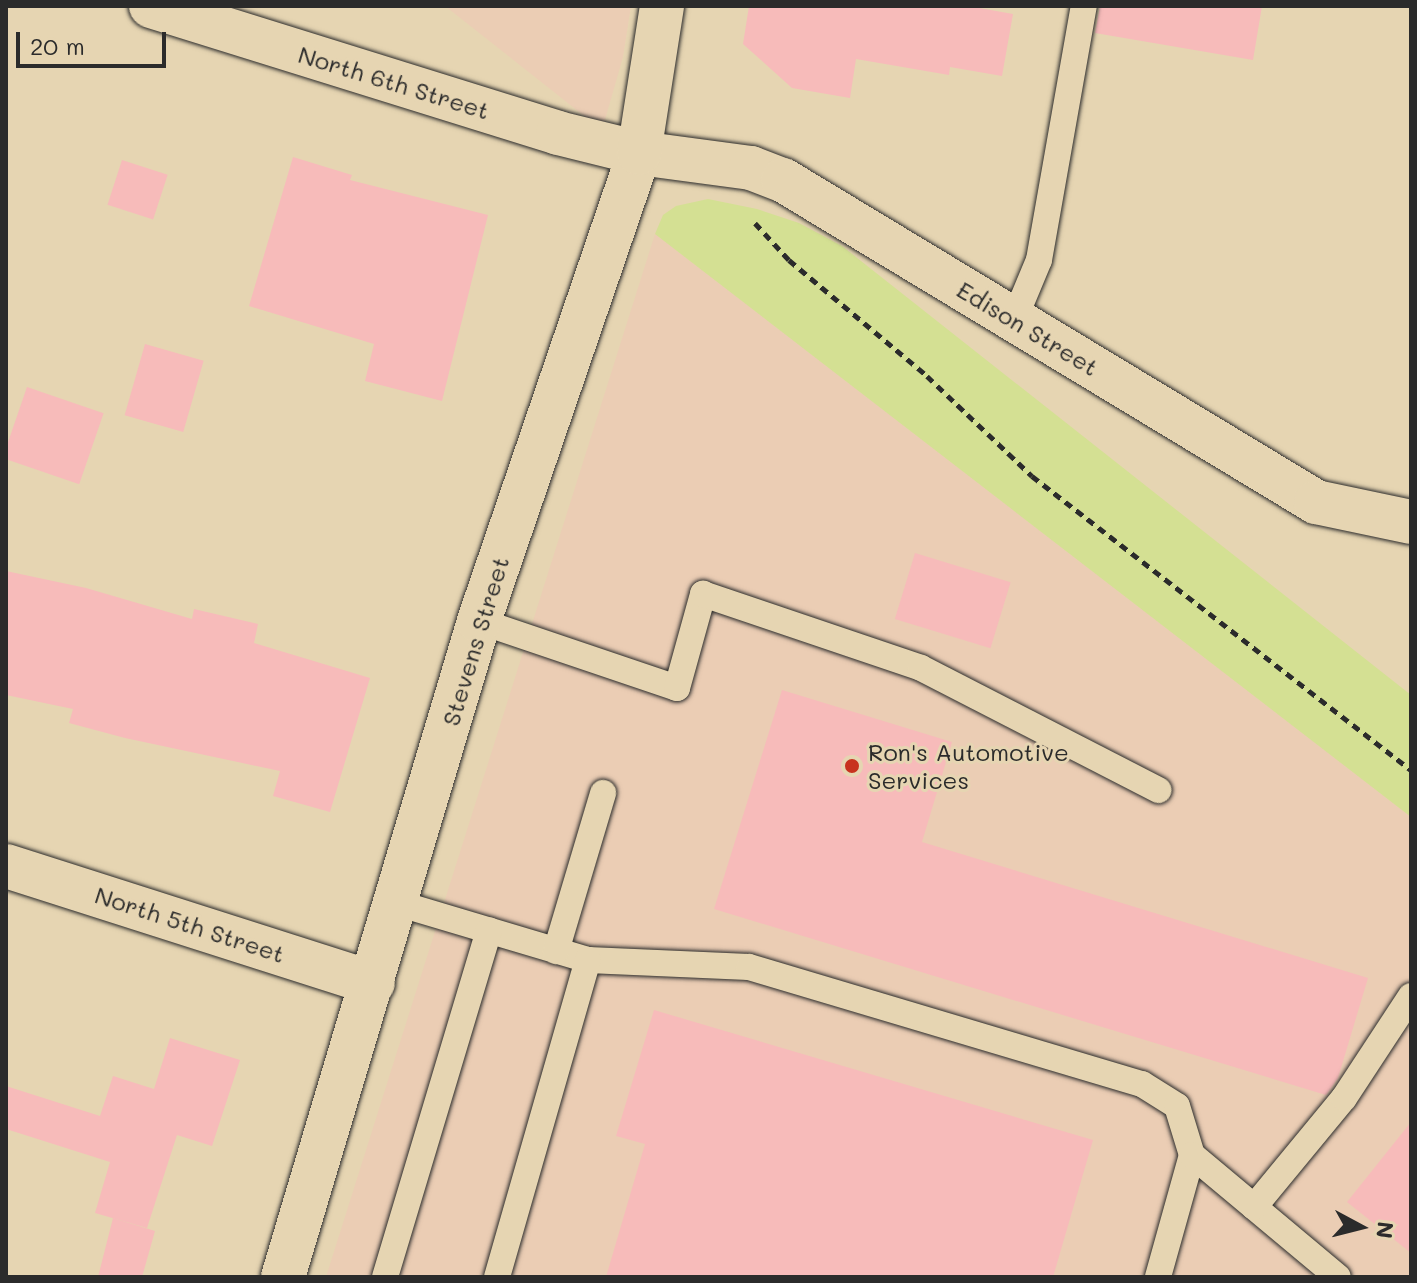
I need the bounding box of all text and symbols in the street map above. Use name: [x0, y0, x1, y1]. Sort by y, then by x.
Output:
scale bar: [20, 16, 170, 66]
text: 20 m: [30, 30, 85, 61]
street label: North 6th Street: [295, 39, 493, 125]
street label: Edison Street: [952, 275, 1104, 381]
street label: Stevens Street: [436, 553, 514, 729]
place label: Ron's Automotive Services: [868, 738, 1069, 794]
marker: Ron's Automotive Services: [843, 757, 861, 775]
street label: North 5th Street: [91, 880, 289, 968]
north arrow: [1321, 1187, 1401, 1267]
text: N: [1370, 1220, 1401, 1240]

